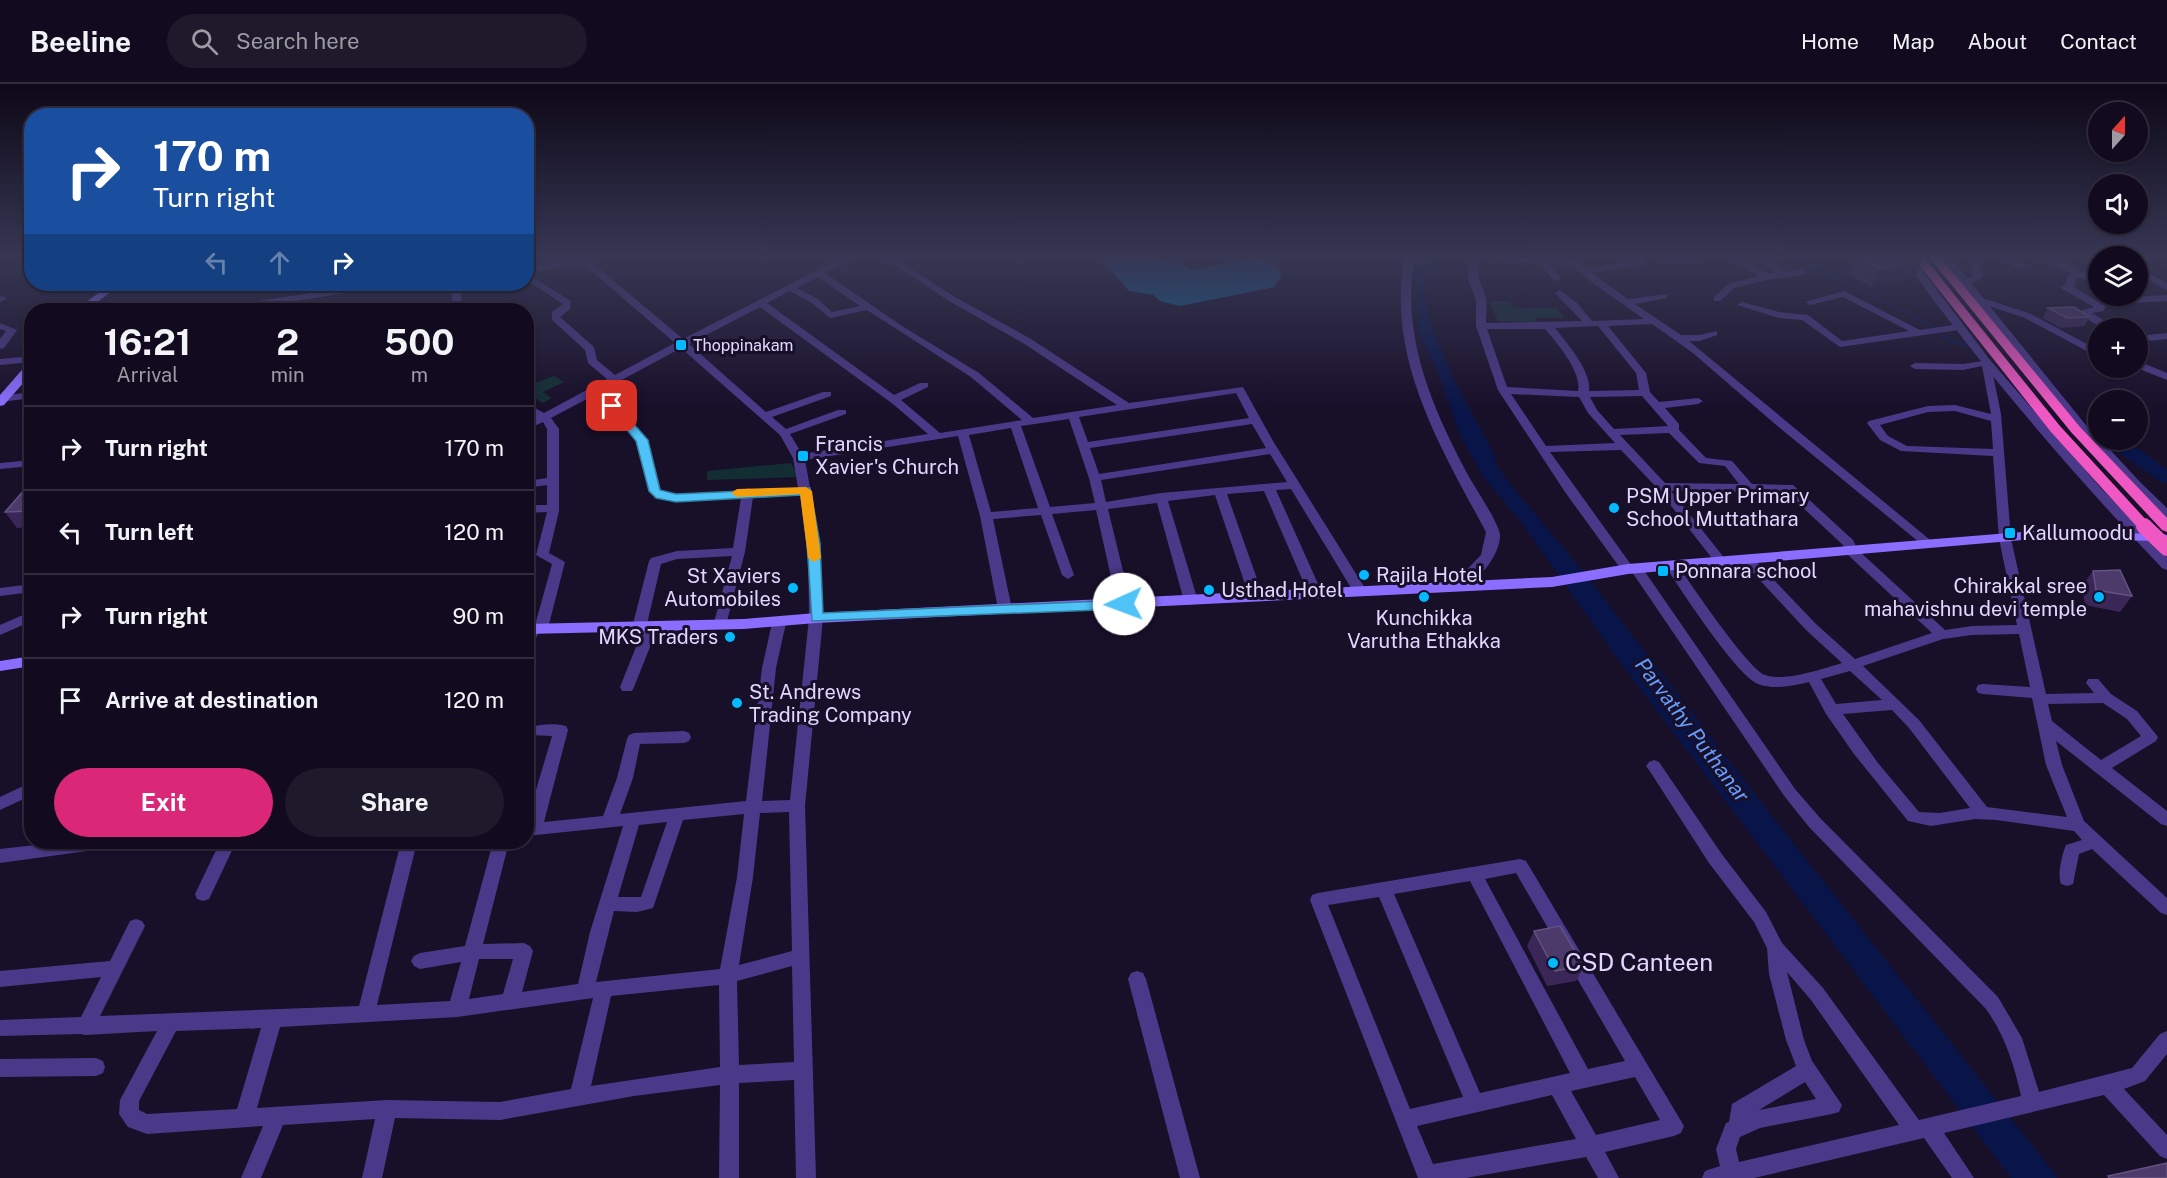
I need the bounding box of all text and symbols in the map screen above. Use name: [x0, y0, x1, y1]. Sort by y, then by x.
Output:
search box: [167, 14, 587, 68]
text: Beeline: [30, 25, 131, 58]
icon: search: [188, 25, 221, 58]
text: Search here: [236, 28, 360, 54]
text: Home: [1801, 29, 1859, 54]
text: Map: [1892, 29, 1935, 54]
text: About: [1968, 29, 2027, 54]
text: Contact: [2060, 29, 2137, 54]
north arrow: [2088, 102, 2148, 162]
map controls: [2088, 102, 2148, 450]
text: 170 m: [153, 131, 271, 180]
icon: right: [54, 132, 132, 210]
button: sound: [2088, 174, 2148, 234]
text: Turn right: [153, 181, 276, 213]
icon: left: [200, 246, 233, 279]
icon: ahead: [263, 246, 296, 279]
icon: right: [326, 246, 359, 279]
button: layers: [2088, 246, 2148, 306]
button: +: [2088, 318, 2148, 378]
text: 16:21: [103, 321, 191, 363]
text: 2: [276, 321, 299, 363]
text: 500: [384, 321, 455, 363]
place label: Thoppinakam: [693, 336, 793, 355]
marker: Thoppinakam: [674, 338, 688, 352]
text: Arrival: [116, 363, 178, 387]
text: min: [271, 363, 305, 387]
text: m: [411, 363, 428, 387]
pin: [586, 380, 637, 431]
icon: arrive: [595, 389, 628, 422]
button: −: [2088, 390, 2148, 450]
icon: right: [54, 432, 87, 465]
place label: Francis Xavier's Church: [815, 432, 959, 479]
text: Turn right: [105, 435, 208, 461]
text: 170 m: [444, 435, 504, 461]
marker: Francis Xavier's Church: [796, 449, 810, 463]
place label: PSM Upper Primary School Muttathara: [1626, 484, 1810, 531]
marker: PSM Upper Primary School Muttathara: [1607, 501, 1621, 515]
icon: left: [54, 516, 87, 549]
text: Turn left: [105, 519, 194, 545]
text: 120 m: [444, 519, 504, 545]
place label: Kallumoodu: [2022, 521, 2133, 545]
marker: Kallumoodu: [2003, 526, 2017, 540]
place label: Ponnara school: [1675, 559, 1817, 583]
place label: Rajila Hotel: [1376, 563, 1484, 587]
place label: St Xaviers Automobiles: [664, 564, 781, 611]
marker: Ponnara school: [1656, 564, 1670, 578]
marker: Rajila Hotel: [1357, 568, 1371, 582]
position arrow: [1092, 572, 1156, 636]
place label: Chirakkal sree mahavishnu devi temple: [1864, 574, 2087, 621]
place label: Usthad Hotel: [1221, 578, 1343, 602]
marker: St Xaviers Automobiles: [786, 581, 800, 595]
marker: Usthad Hotel: [1202, 583, 1216, 597]
marker: Kunchikka Varutha Ethakka: [1417, 590, 1431, 604]
marker: Chirakkal sree mahavishnu devi temple: [2092, 590, 2106, 604]
icon: right: [54, 600, 87, 633]
text: Turn right: [105, 603, 208, 629]
text: 90 m: [453, 603, 504, 629]
place label: Kunchikka Varutha Ethakka: [1347, 606, 1501, 653]
place label: MKS Traders: [598, 625, 718, 649]
marker: MKS Traders: [723, 630, 737, 644]
water label: Parvathy Puthanar: [1630, 653, 1755, 808]
place label: St. Andrews Trading Company: [749, 680, 912, 727]
icon: arrive: [54, 684, 87, 717]
text: Arrive at destination: [105, 687, 318, 713]
text: 120 m: [444, 687, 504, 713]
marker: St. Andrews Trading Company: [730, 696, 744, 710]
button: Exit: [54, 768, 273, 837]
button: Share: [285, 768, 504, 837]
place label: CSD Canteen: [1565, 948, 1713, 976]
marker: CSD Canteen: [1546, 956, 1560, 970]

